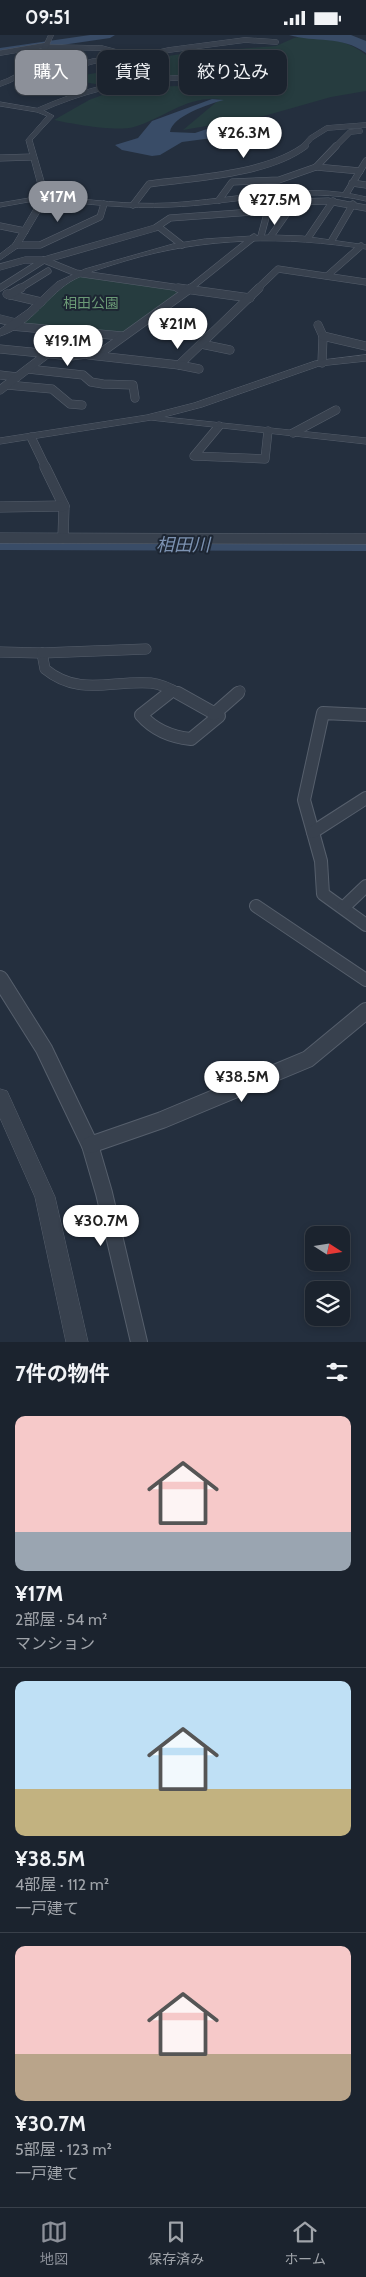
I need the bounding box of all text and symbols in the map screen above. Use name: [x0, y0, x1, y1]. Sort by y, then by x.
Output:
text: 09:51: [25, 6, 71, 29]
chip: 購入: [15, 50, 87, 95]
chip: 賃貸: [97, 50, 169, 95]
chip: 絞り込み: [179, 50, 287, 95]
pin: ¥26.3M: [203, 117, 285, 159]
text: ¥26.3M: [218, 123, 270, 142]
pin: ¥17M: [28, 181, 88, 223]
pin: ¥27.5M: [234, 183, 316, 226]
text: ¥17M: [40, 187, 76, 206]
text: ¥27.5M: [249, 190, 301, 209]
park label: 相田公園: [63, 294, 119, 312]
pin: ¥21M: [148, 307, 208, 350]
text: ¥21M: [159, 314, 197, 333]
pin: ¥19.1M: [27, 325, 109, 367]
text: ¥19.1M: [45, 331, 91, 350]
water label: 相田川: [156, 534, 212, 556]
pin: ¥38.5M: [201, 1061, 283, 1103]
text: ¥38.5M: [215, 1067, 269, 1086]
pin: ¥30.7M: [60, 1205, 142, 1247]
text: ¥30.7M: [74, 1211, 128, 1230]
north arrow: [305, 1226, 350, 1271]
map controls: [305, 1226, 350, 1326]
button: layers: [305, 1281, 350, 1326]
icon: filters: [323, 1358, 351, 1386]
text: 7件の物件: [15, 1361, 110, 1386]
icon: home: [138, 1448, 228, 1538]
text: ¥17M: [15, 1581, 63, 1606]
text: 2部屋 · 54 m²: [15, 1610, 107, 1629]
text: マンション: [15, 1634, 95, 1653]
icon: home: [138, 1714, 228, 1804]
text: ¥38.5M: [15, 1846, 85, 1871]
text: 4部屋 · 112 m²: [15, 1875, 109, 1894]
text: 一戸建て: [15, 1899, 79, 1918]
icon: home: [138, 1979, 228, 2069]
text: ¥30.7M: [15, 2111, 86, 2136]
text: 5部屋 · 123 m²: [15, 2140, 112, 2159]
text: 一戸建て: [15, 2164, 79, 2183]
tab: 地図: [40, 2218, 68, 2268]
tab: 保存済み: [148, 2218, 204, 2268]
tab: ホーム: [284, 2218, 326, 2268]

